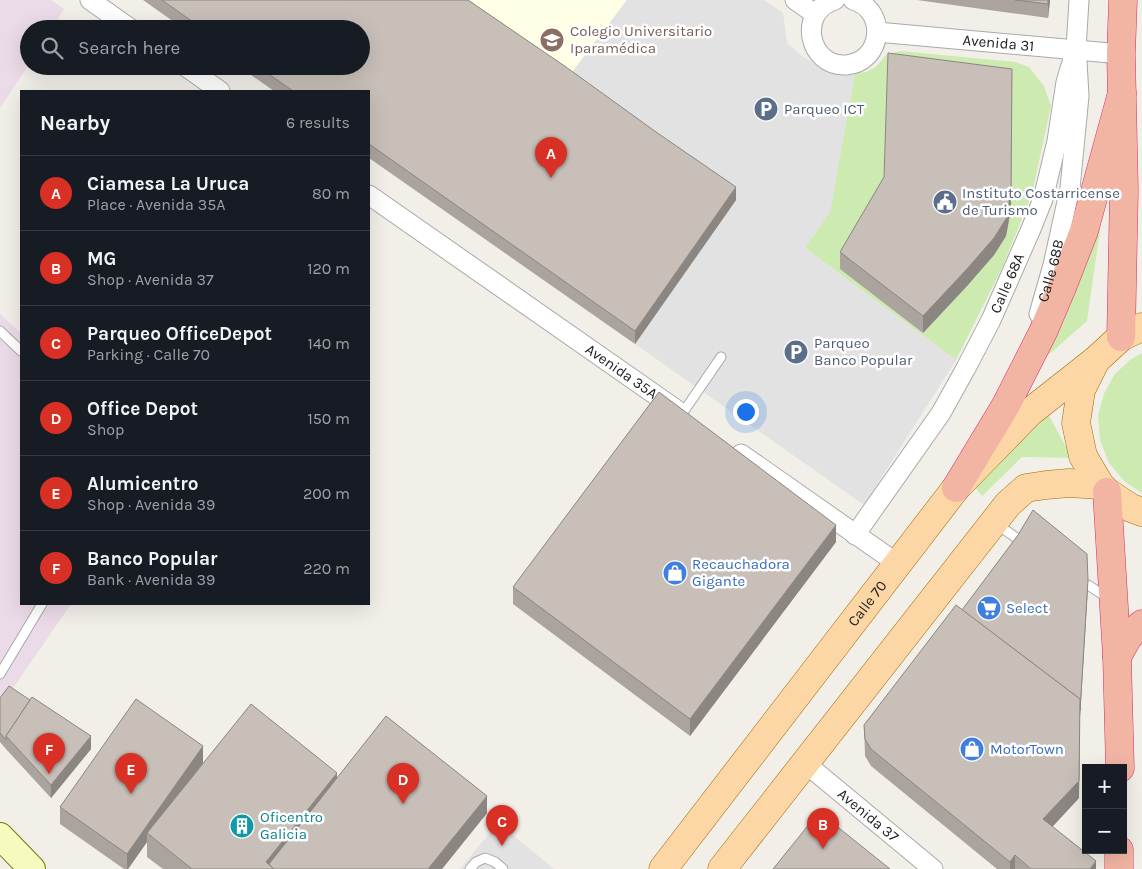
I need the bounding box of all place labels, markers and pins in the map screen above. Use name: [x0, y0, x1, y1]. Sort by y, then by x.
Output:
place label: Colegio Universitario Iparamédica: [570, 22, 712, 57]
school or university icon: Colegio Universitario Iparamédica: [539, 27, 565, 53]
parking icon: Parqueo ICT: [753, 96, 779, 122]
place label: Parqueo ICT: [784, 100, 865, 118]
pin: A: [535, 137, 567, 178]
place label: Instituto Costarricense de Turismo: [962, 184, 1120, 219]
public building icon: Instituto Costarricense de Turismo: [932, 189, 958, 215]
place label: Parqueo Banco Popular: [814, 334, 913, 369]
parking icon: Parqueo Banco Popular: [783, 339, 809, 365]
place label: Recauchadora Gigante: [692, 555, 790, 590]
shop icon: Recauchadora Gigante: [662, 560, 688, 586]
supermarket icon: Select: [976, 595, 1002, 621]
place label: Select: [1006, 599, 1048, 617]
pin: F: [33, 733, 65, 774]
shop icon: MotorTown: [959, 736, 985, 762]
place label: MotorTown: [990, 740, 1064, 758]
pin: E: [115, 753, 147, 794]
pin: D: [387, 763, 419, 804]
pin: C: [486, 805, 518, 846]
place label: Oficentro Galicia: [260, 808, 323, 843]
pin: B: [807, 808, 839, 849]
building icon: Oficentro Galicia: [229, 813, 255, 839]

